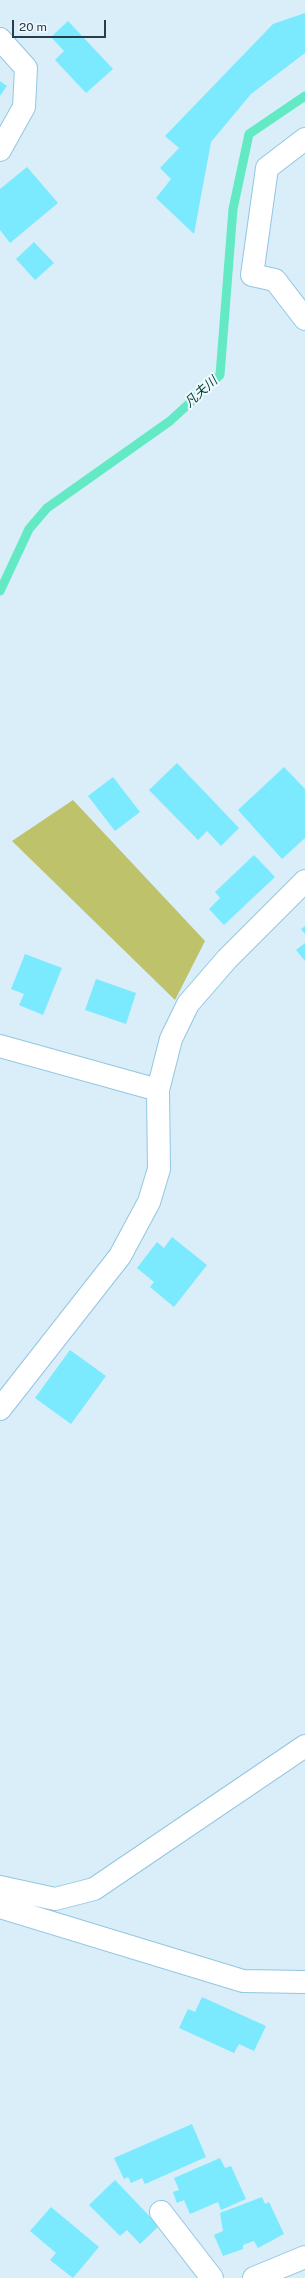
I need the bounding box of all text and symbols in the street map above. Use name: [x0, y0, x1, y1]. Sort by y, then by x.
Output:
scale bar: [14, 12, 108, 38]
text: 20 m: [19, 20, 47, 34]
water label: 凡夫川: [181, 373, 221, 411]

